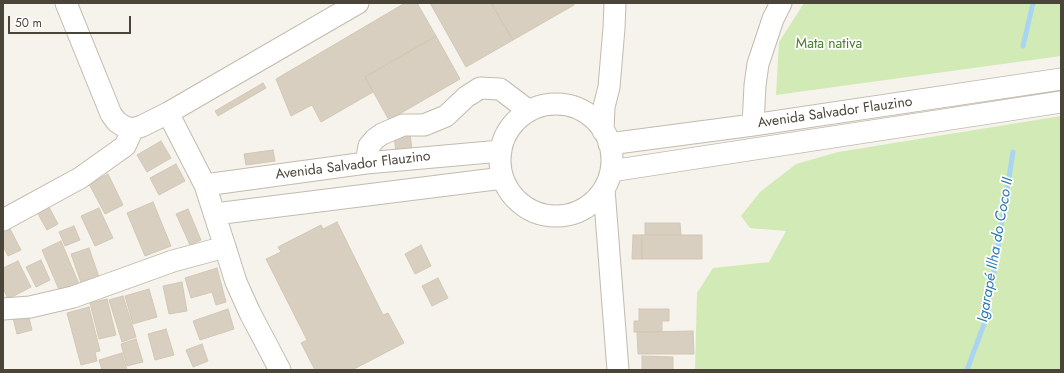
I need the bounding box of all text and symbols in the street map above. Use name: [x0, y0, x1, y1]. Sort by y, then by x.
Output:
scale bar: [10, 8, 133, 34]
text: 50 m: [15, 14, 42, 32]
park label: Mata nativa: [796, 37, 862, 53]
street label: Avenida Salvador Flauzino: [757, 94, 913, 132]
street label: Avenida Salvador Flauzino: [274, 148, 432, 184]
water label: Igarapé Ilha do Coco II: [974, 176, 1018, 324]

